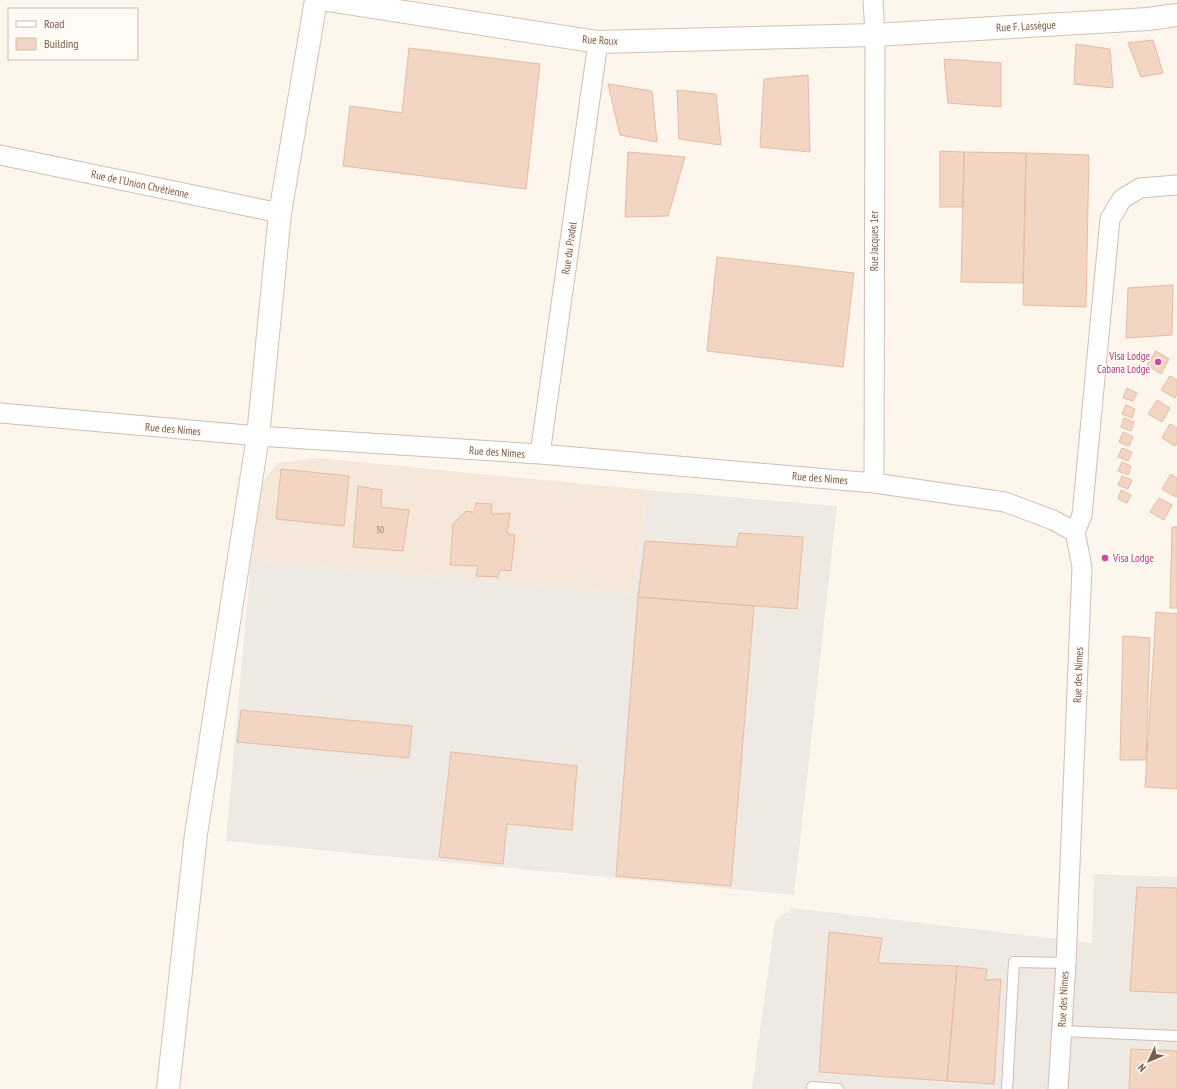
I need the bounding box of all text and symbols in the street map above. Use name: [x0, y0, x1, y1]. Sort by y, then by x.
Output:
legend: [8, 8, 138, 60]
text: Road: [44, 16, 64, 31]
street label: Rue F. Lassègue: [996, 17, 1057, 35]
street label: Rue Roux: [582, 32, 619, 48]
text: Building: [44, 36, 79, 51]
street label: Rue de l'Union Chrétienne: [90, 167, 191, 201]
street label: Rue Jacques 1er: [867, 211, 881, 271]
street label: Rue du Pradel: [558, 220, 580, 275]
place label: Visa Lodge Cabana Lodge: [1097, 349, 1150, 376]
marker: Visa Lodge Cabana Lodge: [1153, 357, 1163, 367]
street label: Rue des Nimes: [144, 420, 202, 438]
street label: Rue des Nimes: [469, 443, 526, 461]
street label: Rue des Nimes: [791, 469, 849, 487]
house number: 30: [376, 524, 384, 535]
place label: Visa Lodge: [1112, 551, 1154, 565]
marker: Visa Lodge: [1100, 553, 1110, 563]
street label: Rue des Nimes: [1070, 646, 1086, 703]
street label: Rue des Nimes: [1055, 970, 1071, 1027]
north arrow: [1129, 1041, 1169, 1081]
text: N: [1135, 1061, 1149, 1075]

